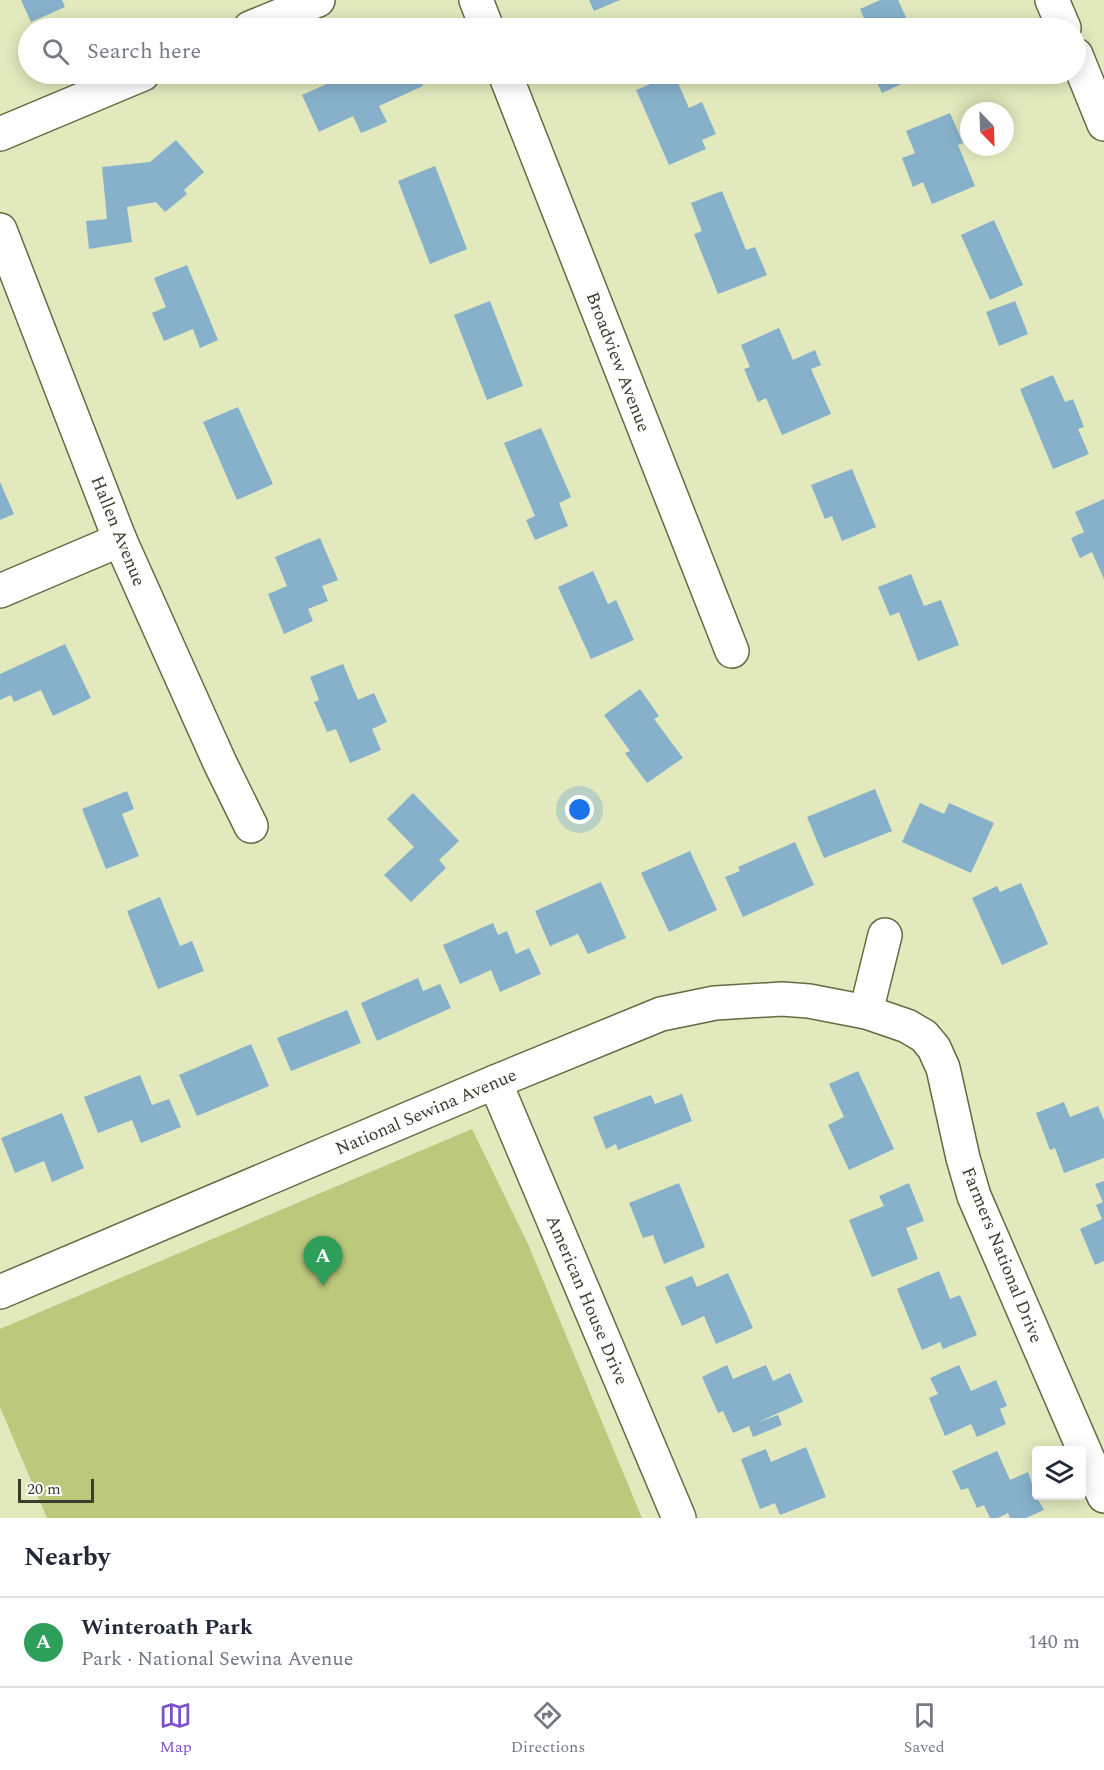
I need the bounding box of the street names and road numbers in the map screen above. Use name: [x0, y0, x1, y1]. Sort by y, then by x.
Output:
street label: Broadview Avenue: [579, 288, 657, 436]
street label: Hallen Avenue: [84, 472, 152, 590]
street label: National Sewina Avenue: [331, 1062, 521, 1162]
street label: Farmers National Drive: [954, 1163, 1050, 1347]
street label: American House Drive: [539, 1211, 635, 1389]

